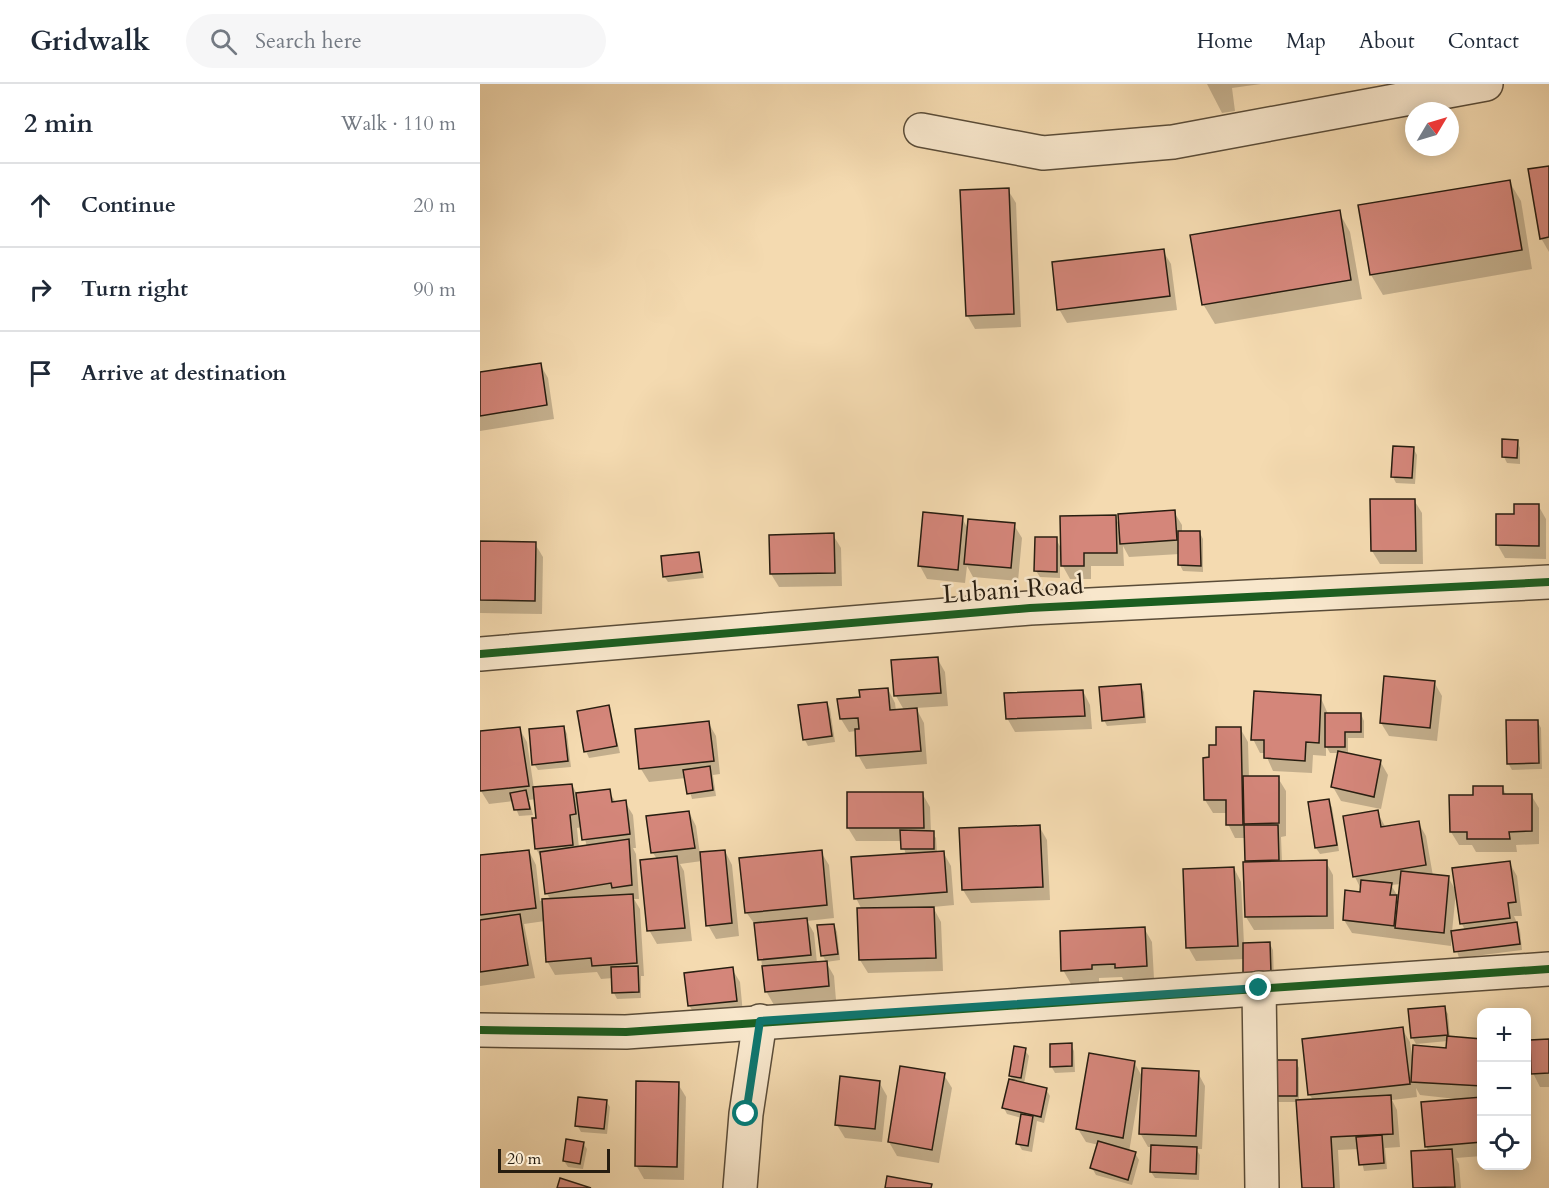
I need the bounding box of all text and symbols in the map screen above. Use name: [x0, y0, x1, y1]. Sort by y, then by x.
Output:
search box: [186, 14, 606, 68]
text: Gridwalk: [30, 22, 150, 60]
icon: search: [207, 25, 240, 58]
text: Search here: [255, 26, 362, 56]
text: Home: [1197, 27, 1253, 56]
text: Map: [1286, 27, 1326, 56]
text: About: [1359, 27, 1415, 56]
text: Contact: [1448, 27, 1519, 56]
north arrow: [1405, 102, 1459, 156]
text: 2 min: [24, 106, 93, 141]
text: Walk · 110 m: [341, 110, 456, 137]
icon: ahead: [24, 189, 57, 222]
text: Continue: [81, 190, 176, 220]
text: 20 m: [413, 192, 456, 219]
icon: right: [24, 273, 57, 306]
text: Turn right: [81, 274, 188, 304]
text: 90 m: [413, 276, 456, 303]
icon: arrive: [24, 357, 57, 390]
text: Arrive at destination: [81, 358, 286, 388]
street label: Lubani Road: [941, 567, 1085, 612]
route end: [1245, 974, 1271, 1000]
map controls: [1477, 1008, 1531, 1170]
button: +: [1477, 1008, 1531, 1062]
button: −: [1477, 1062, 1531, 1116]
route start: [732, 1100, 758, 1126]
button: locate: [1477, 1116, 1531, 1170]
scale bar: [498, 1146, 610, 1174]
text: 20 m: [507, 1148, 541, 1170]

